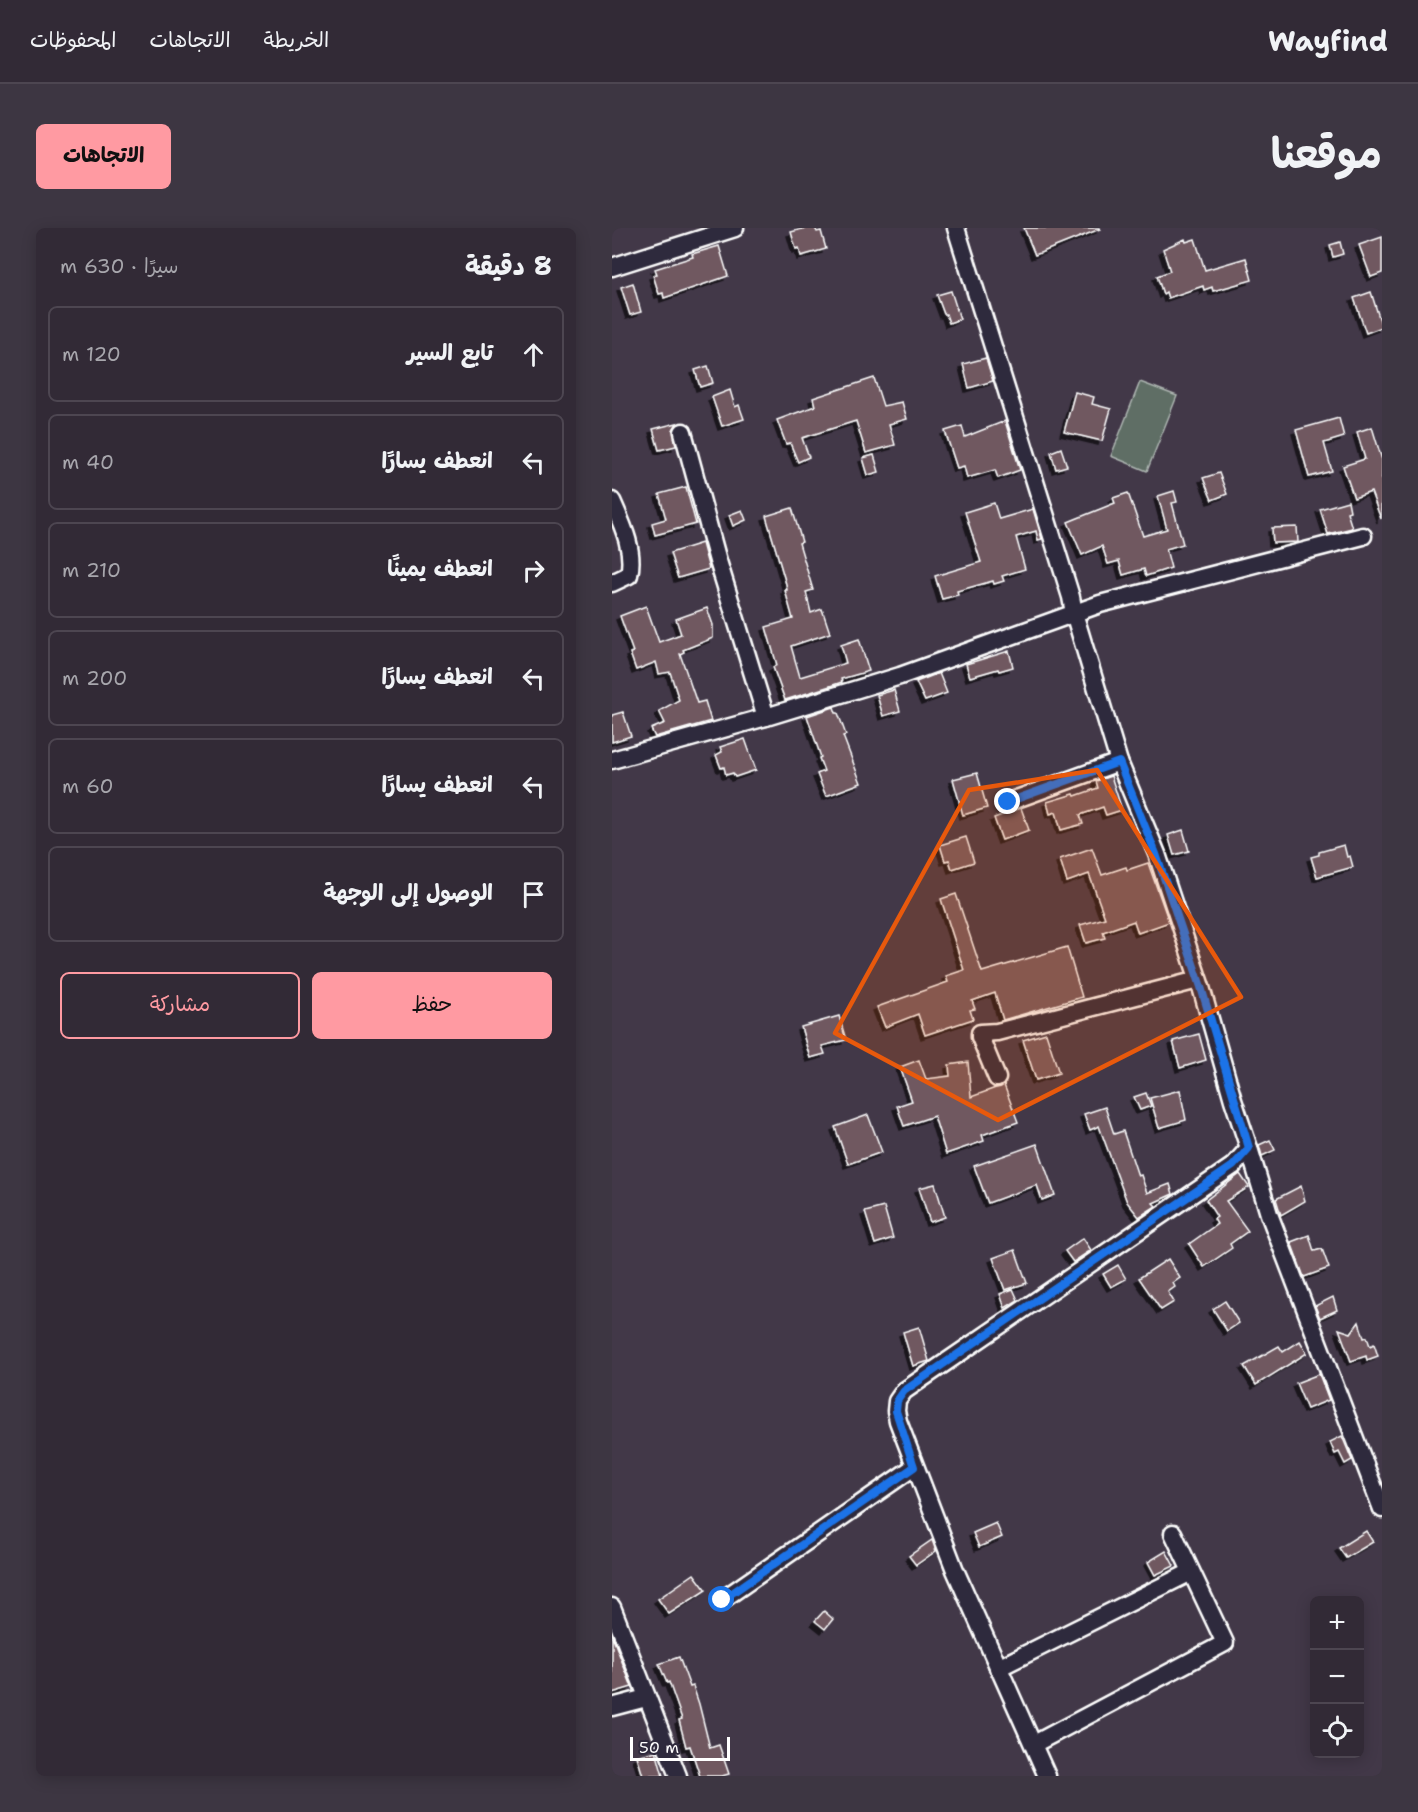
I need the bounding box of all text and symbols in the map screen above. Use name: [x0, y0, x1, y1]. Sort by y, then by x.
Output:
text: Wayfind: [1268, 22, 1388, 60]
text: المحفوظات: [30, 26, 116, 54]
text: الاتجاهات: [149, 26, 231, 54]
text: الخريطة: [264, 26, 329, 54]
button: الاتجاهات: [36, 124, 171, 189]
text: موقعنا: [1271, 125, 1382, 181]
text: 8 دقيقة: [465, 248, 552, 283]
text: سيرًا · 630 m: [60, 253, 179, 279]
text: تابع السير: [407, 338, 493, 367]
icon: ahead: [517, 338, 550, 371]
text: 120 m: [62, 341, 121, 367]
text: انعطف يسارًا: [381, 446, 493, 475]
icon: left: [517, 446, 550, 479]
text: 40 m: [62, 449, 114, 475]
text: انعطف يمينًا: [387, 554, 493, 583]
icon: right: [517, 554, 550, 587]
text: 210 m: [62, 557, 121, 583]
text: انعطف يسارًا: [381, 662, 493, 691]
icon: left: [517, 662, 550, 695]
text: 200 m: [62, 665, 127, 691]
text: انعطف يسارًا: [381, 770, 493, 799]
icon: left: [517, 770, 550, 803]
text: 60 m: [62, 773, 114, 799]
route end: [994, 788, 1020, 814]
text: الوصول إلى الوجهة: [323, 878, 493, 907]
icon: arrive: [517, 878, 550, 911]
button: مشاركة: [60, 972, 300, 1039]
button: حفظ: [312, 972, 552, 1039]
route start: [708, 1586, 734, 1612]
map controls: [1310, 1596, 1364, 1758]
button: +: [1310, 1596, 1364, 1650]
button: −: [1310, 1650, 1364, 1704]
button: locate: [1310, 1704, 1364, 1758]
scale bar: [630, 1734, 730, 1762]
text: 50 m: [639, 1737, 679, 1758]

